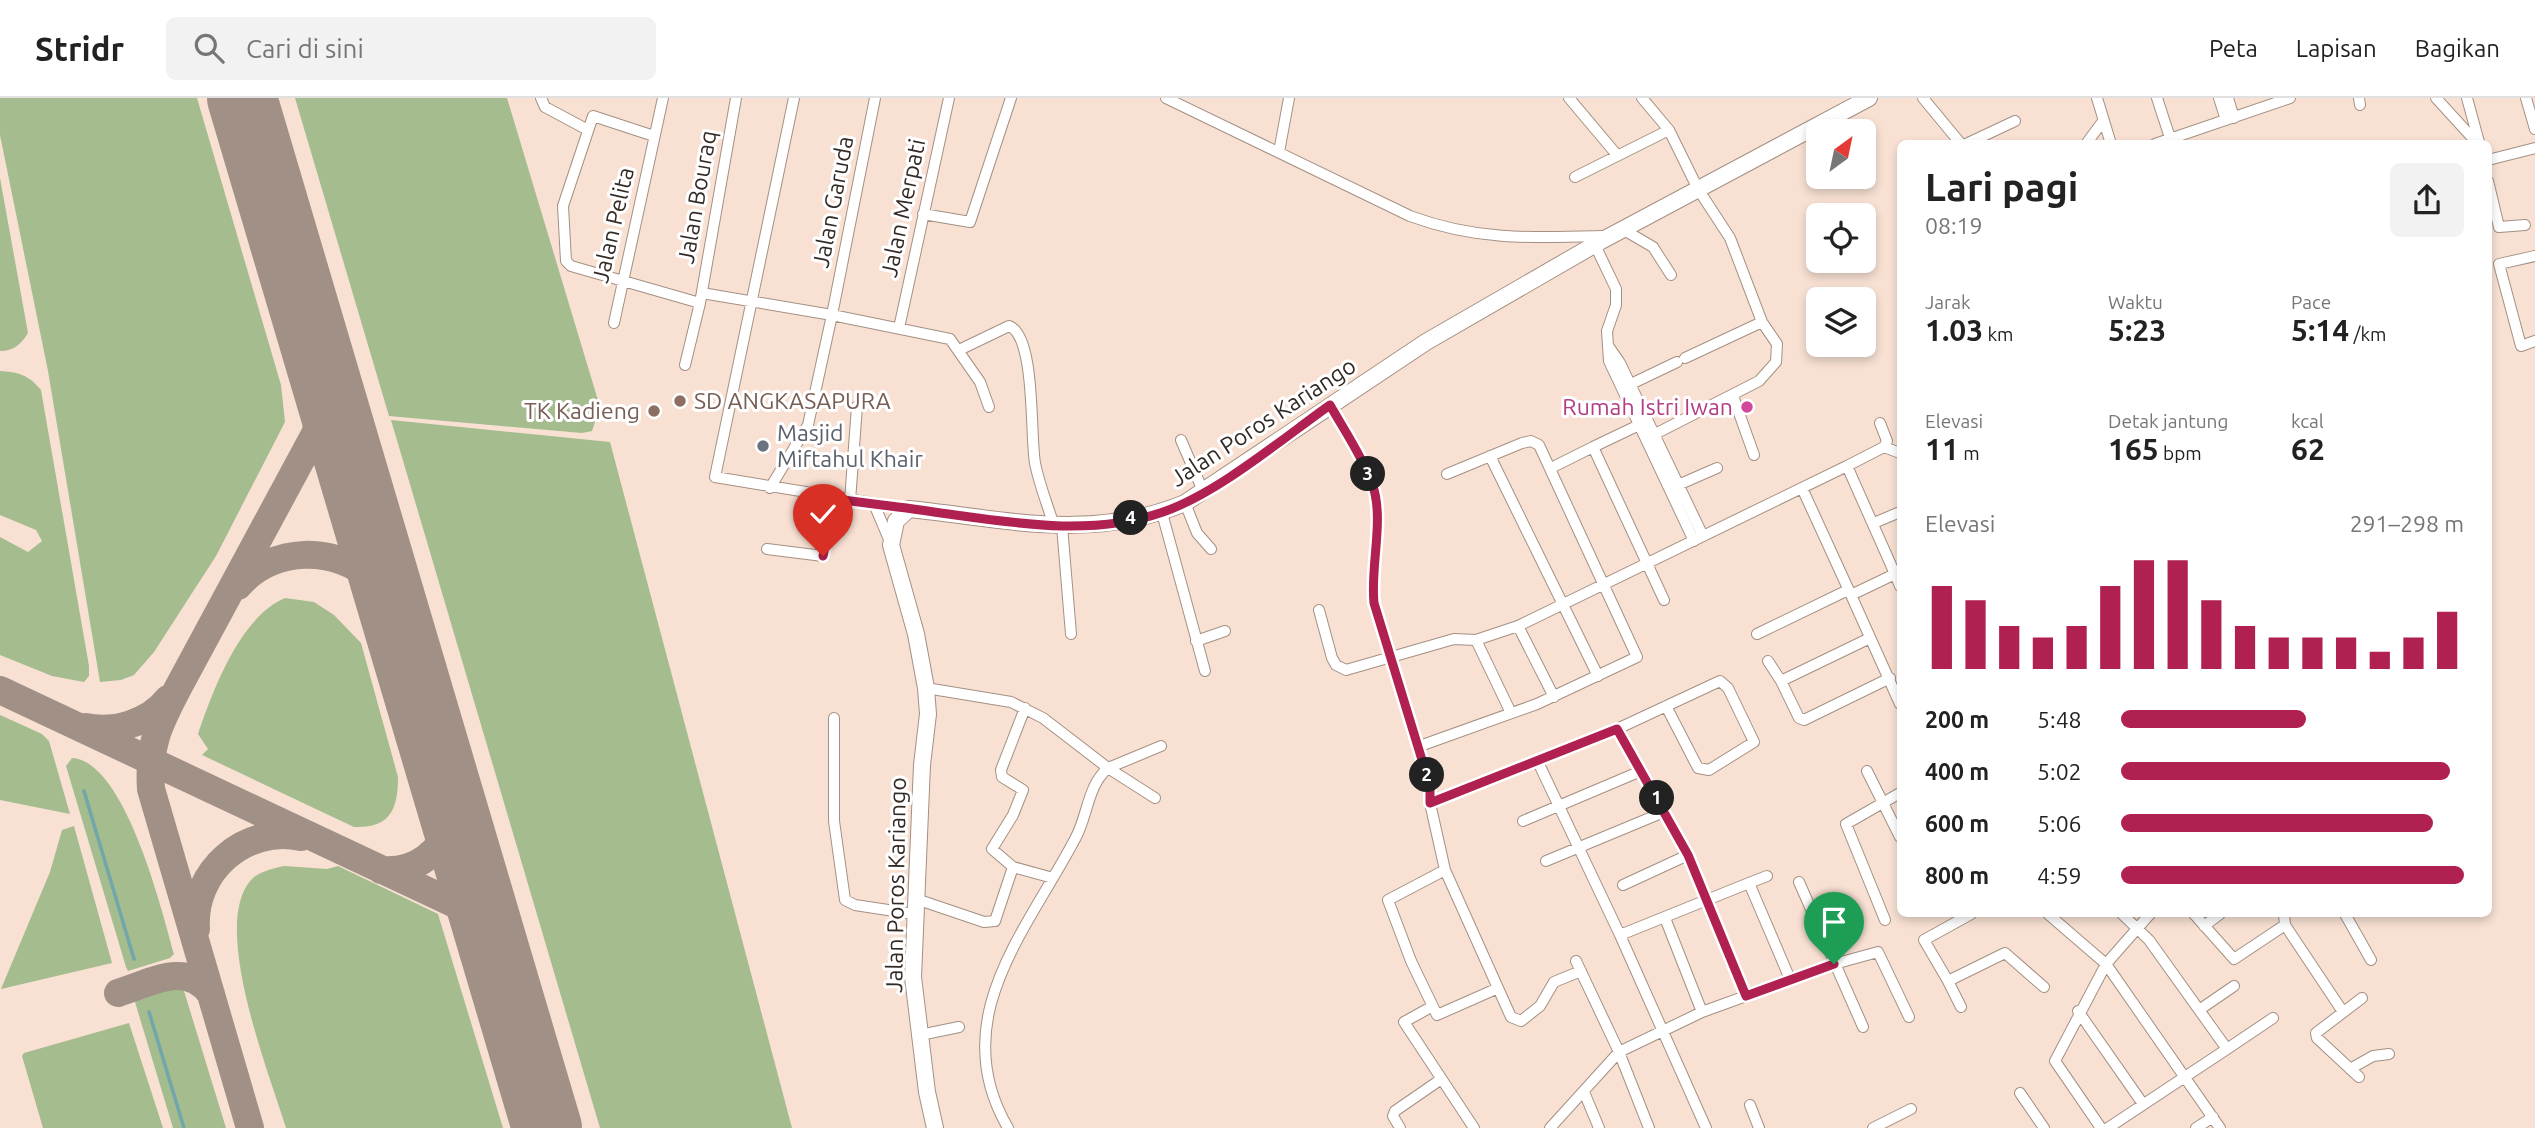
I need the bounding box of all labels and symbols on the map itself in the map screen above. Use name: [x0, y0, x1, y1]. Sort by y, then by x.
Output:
north arrow: [1806, 119, 1876, 189]
street label: Jalan Bouraq: [673, 128, 721, 265]
street label: Jalan Garuda: [807, 134, 858, 270]
street label: Jalan Merpati: [876, 136, 929, 279]
street label: Jalan Pelita: [587, 165, 638, 285]
street label: Jalan Poros Kariango: [1166, 352, 1360, 491]
place label: SD ANGKASAPURA: [694, 388, 891, 413]
marker: SD ANGKASAPURA: [672, 393, 688, 409]
place label: Rumah Istri Iwan: [1562, 394, 1733, 419]
place label: TK Kadieng: [524, 398, 640, 423]
marker: Rumah Istri Iwan: [1739, 399, 1755, 415]
marker: TK Kadieng: [646, 403, 662, 419]
place label: Masjid Miftahul Khair: [777, 420, 923, 471]
marker: Masjid Miftahul Khair: [755, 438, 771, 454]
pin: 3: [1350, 456, 1386, 492]
pin: [793, 484, 853, 556]
pin: 4: [1114, 500, 1148, 536]
pin: 2: [1410, 758, 1444, 792]
street label: Jalan Poros Kariango: [881, 777, 910, 993]
pin: 1: [1640, 780, 1674, 816]
pin: [1804, 892, 1864, 964]

